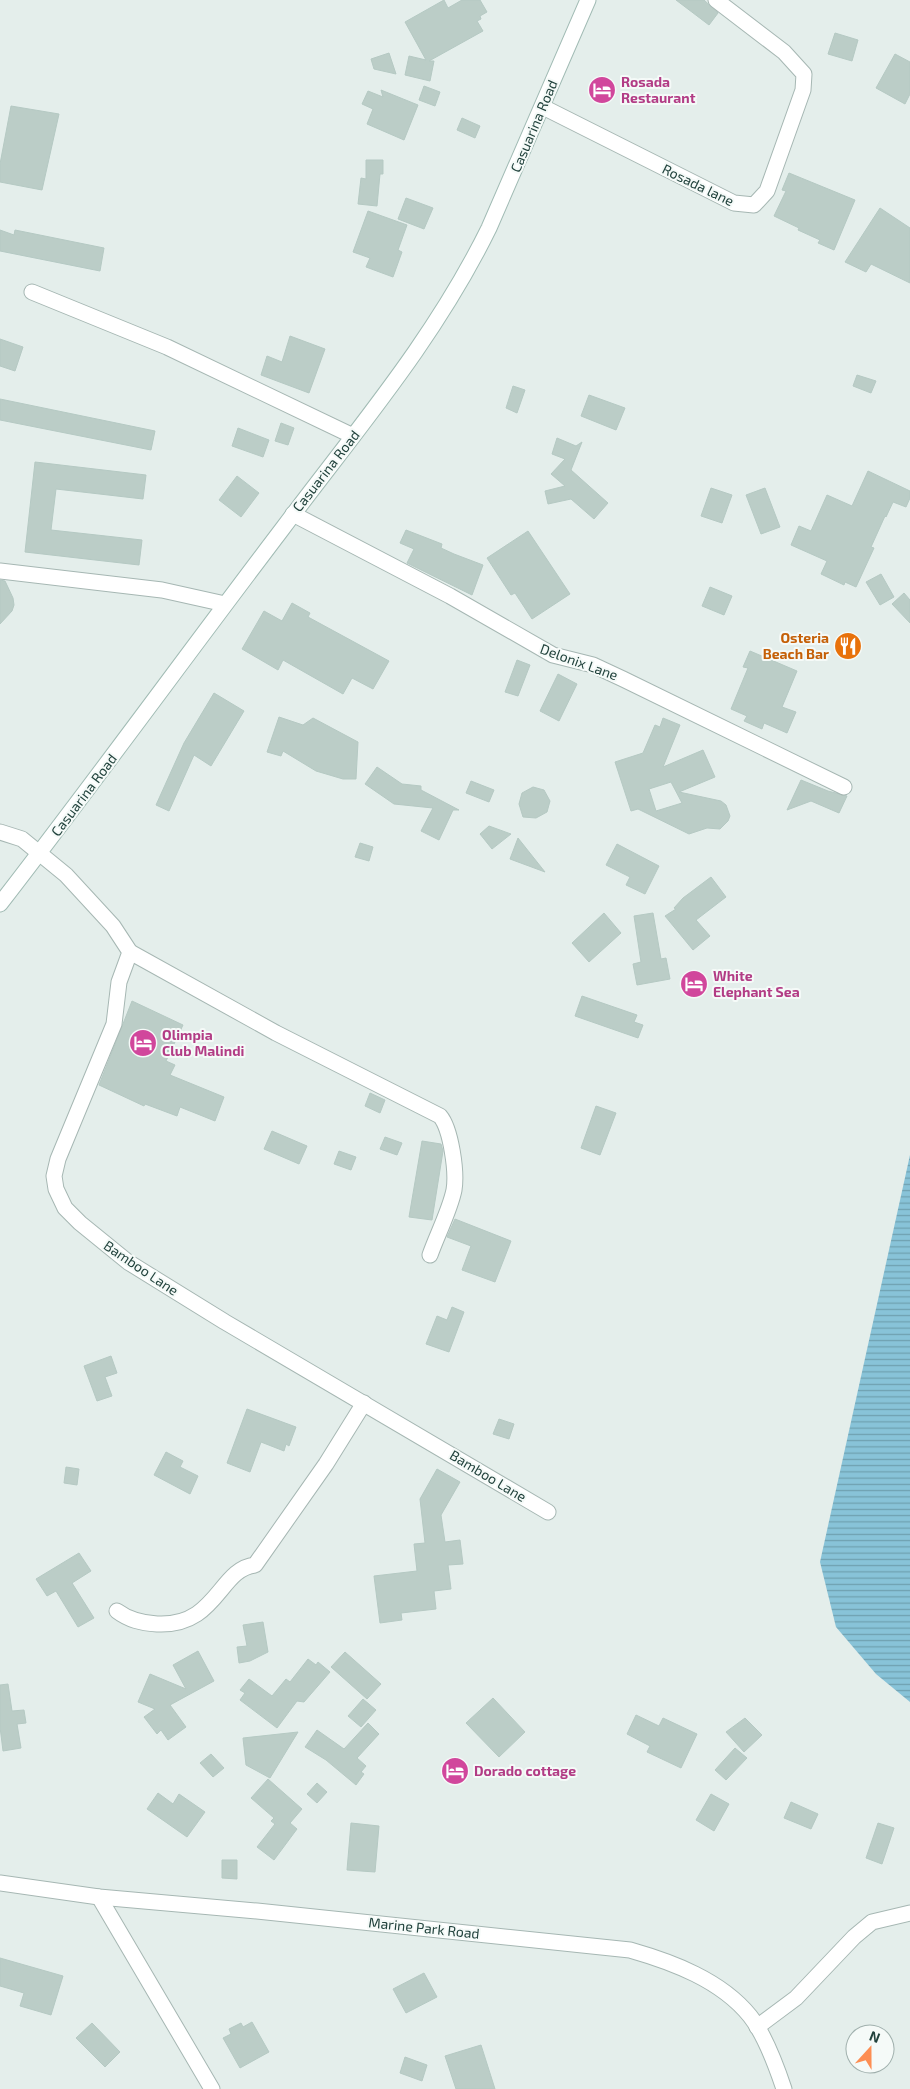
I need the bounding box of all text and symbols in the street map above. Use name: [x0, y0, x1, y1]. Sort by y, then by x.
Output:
place label: Rosada Restaurant: [621, 73, 696, 106]
hotel icon: Rosada Restaurant: [587, 75, 617, 105]
street label: Casuarina Road: [506, 77, 561, 175]
street label: Rosada lane: [660, 160, 737, 209]
street label: Casuarina Road: [289, 427, 363, 515]
place label: Osteria Beach Bar: [763, 629, 829, 662]
restaurant icon: Osteria Beach Bar: [833, 631, 863, 661]
street label: Delonix Lane: [538, 640, 620, 683]
street label: Casuarina Road: [47, 750, 120, 839]
place label: White Elephant Sea: [713, 967, 800, 1000]
hotel icon: White Elephant Sea: [679, 969, 709, 999]
place label: Olimpia Club Malindi: [162, 1026, 244, 1059]
hotel icon: Olimpia Club Malindi: [128, 1028, 158, 1058]
street label: Bamboo Lane: [101, 1236, 182, 1299]
street label: Bamboo Lane: [447, 1446, 530, 1505]
hotel icon: Dorado cottage: [440, 1756, 470, 1786]
place label: Dorado cottage: [474, 1762, 576, 1779]
street label: Marine Park Road: [368, 1913, 480, 1942]
north arrow: [845, 2024, 895, 2074]
text: N: [867, 2027, 883, 2046]

